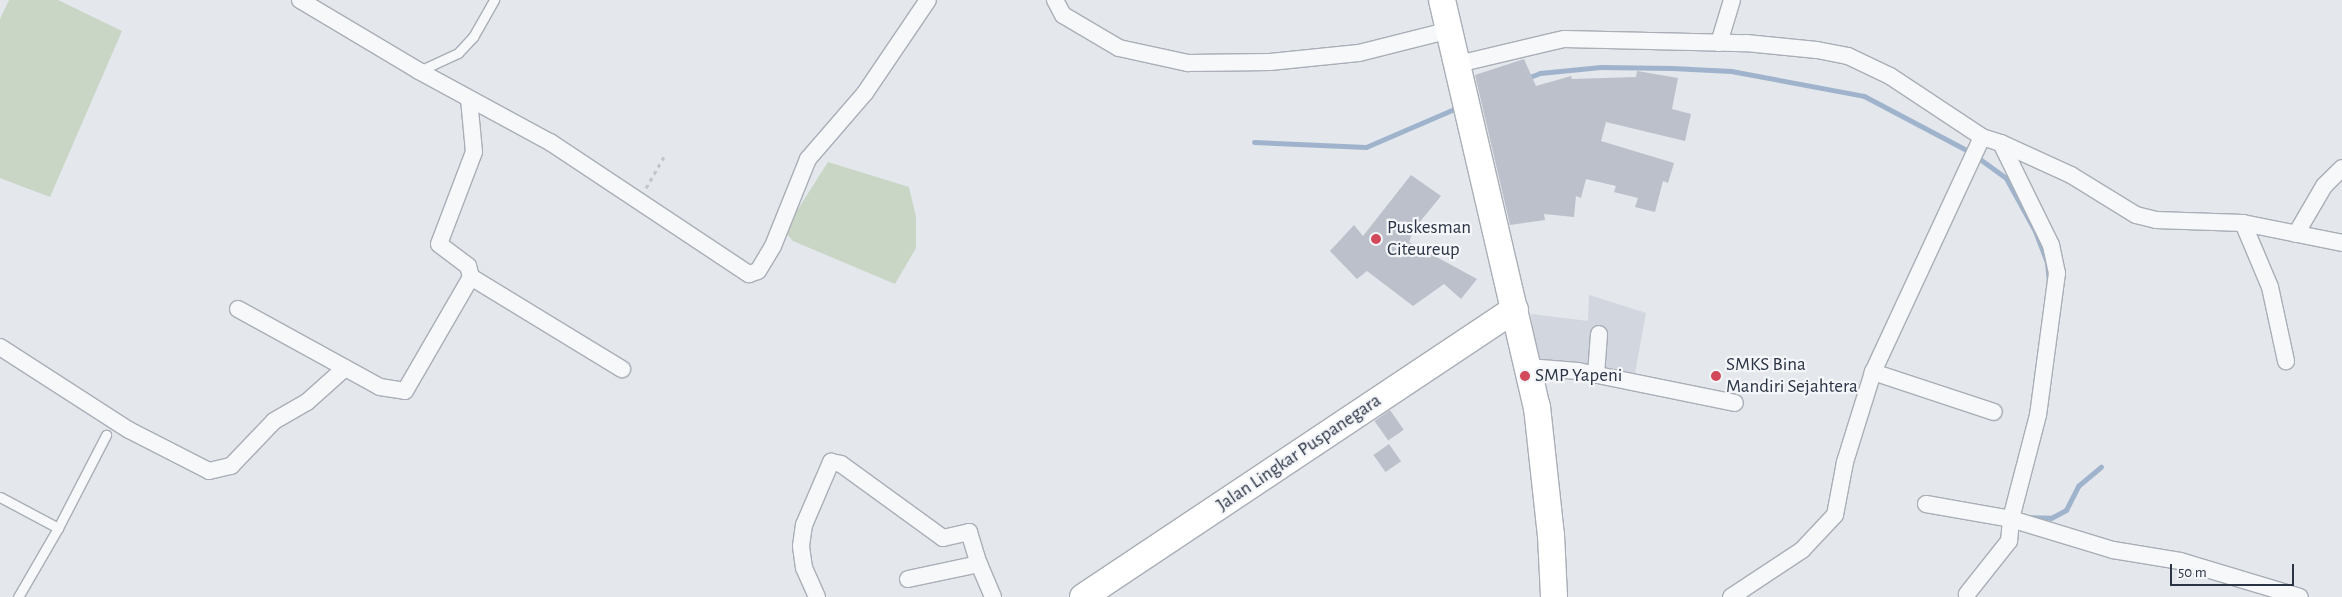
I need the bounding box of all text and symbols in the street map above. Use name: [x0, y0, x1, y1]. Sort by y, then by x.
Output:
place label: Puskesman Citeureup: [1387, 217, 1471, 261]
marker: Puskesman Citeureup: [1369, 232, 1383, 246]
place label: SMKS Bina Mandiri Sejahtera: [1726, 354, 1858, 398]
place label: SMP Yapeni: [1535, 365, 1622, 387]
marker: SMP Yapeni: [1519, 370, 1531, 382]
marker: SMKS Bina Mandiri Sejahtera: [1710, 370, 1722, 382]
street label: Jalan Lingkar Puspanegara: [1212, 389, 1386, 517]
scale bar: [2172, 554, 2296, 586]
text: 50 m: [2178, 565, 2207, 580]

